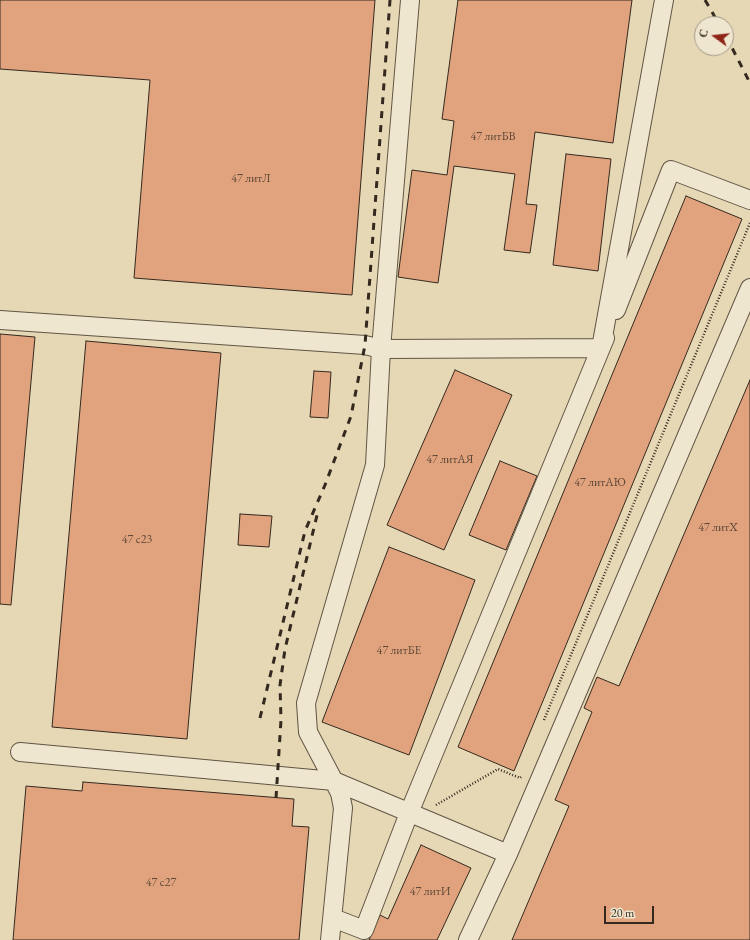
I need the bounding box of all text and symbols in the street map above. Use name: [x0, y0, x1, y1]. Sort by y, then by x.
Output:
north arrow: [694, 16, 734, 56]
text: С: [696, 28, 711, 39]
house number: 47 литБВ: [470, 130, 516, 144]
house number: 47 литЛ: [231, 172, 271, 186]
house number: 47 литАЯ: [426, 453, 474, 467]
house number: 47 литАЮ: [574, 476, 626, 490]
house number: 47 литХ: [698, 521, 738, 535]
house number: 47 с23: [122, 533, 152, 547]
house number: 47 литБЕ: [377, 644, 421, 658]
house number: 47 с27: [146, 876, 176, 890]
house number: 47 литИ: [410, 885, 450, 899]
scale bar: [606, 898, 656, 924]
text: 20 m: [611, 905, 634, 921]

